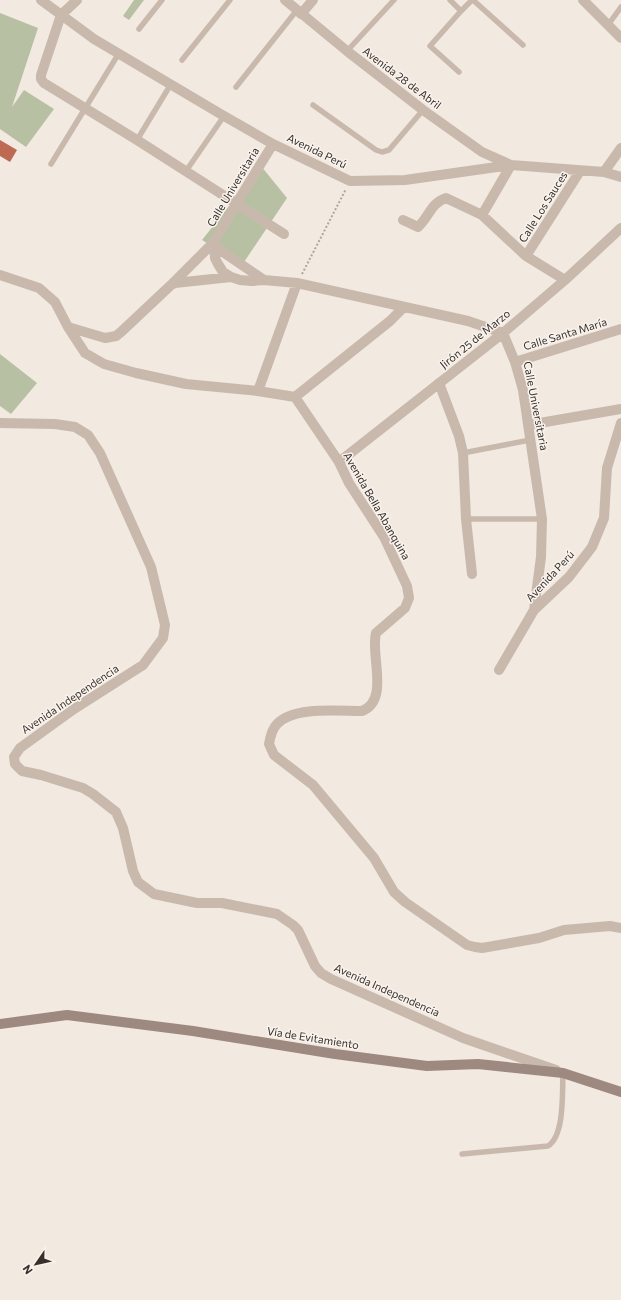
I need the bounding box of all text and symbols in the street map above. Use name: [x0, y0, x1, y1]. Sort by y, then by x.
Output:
street label: Avenida 28 de Abril: [360, 44, 444, 111]
street label: Avenida Perú: [285, 130, 349, 171]
street label: Calle Universitaria: [204, 145, 261, 229]
street label: Calle Los Sauces: [516, 169, 570, 245]
street label: Jirón 25 de Marzo: [437, 306, 513, 372]
street label: Calle Santa María: [521, 315, 608, 352]
street label: Calle Universitaria: [521, 360, 552, 452]
street label: Avenida Bella Abanquina: [341, 450, 413, 562]
street label: Avenida Perú: [523, 548, 576, 604]
street label: Avenida Independencia: [19, 661, 121, 736]
street label: Avenida Independencia: [332, 960, 442, 1019]
street label: Vía de Evitamiento: [266, 1024, 360, 1051]
north arrow: [16, 1244, 56, 1284]
text: N: [20, 1263, 35, 1277]

